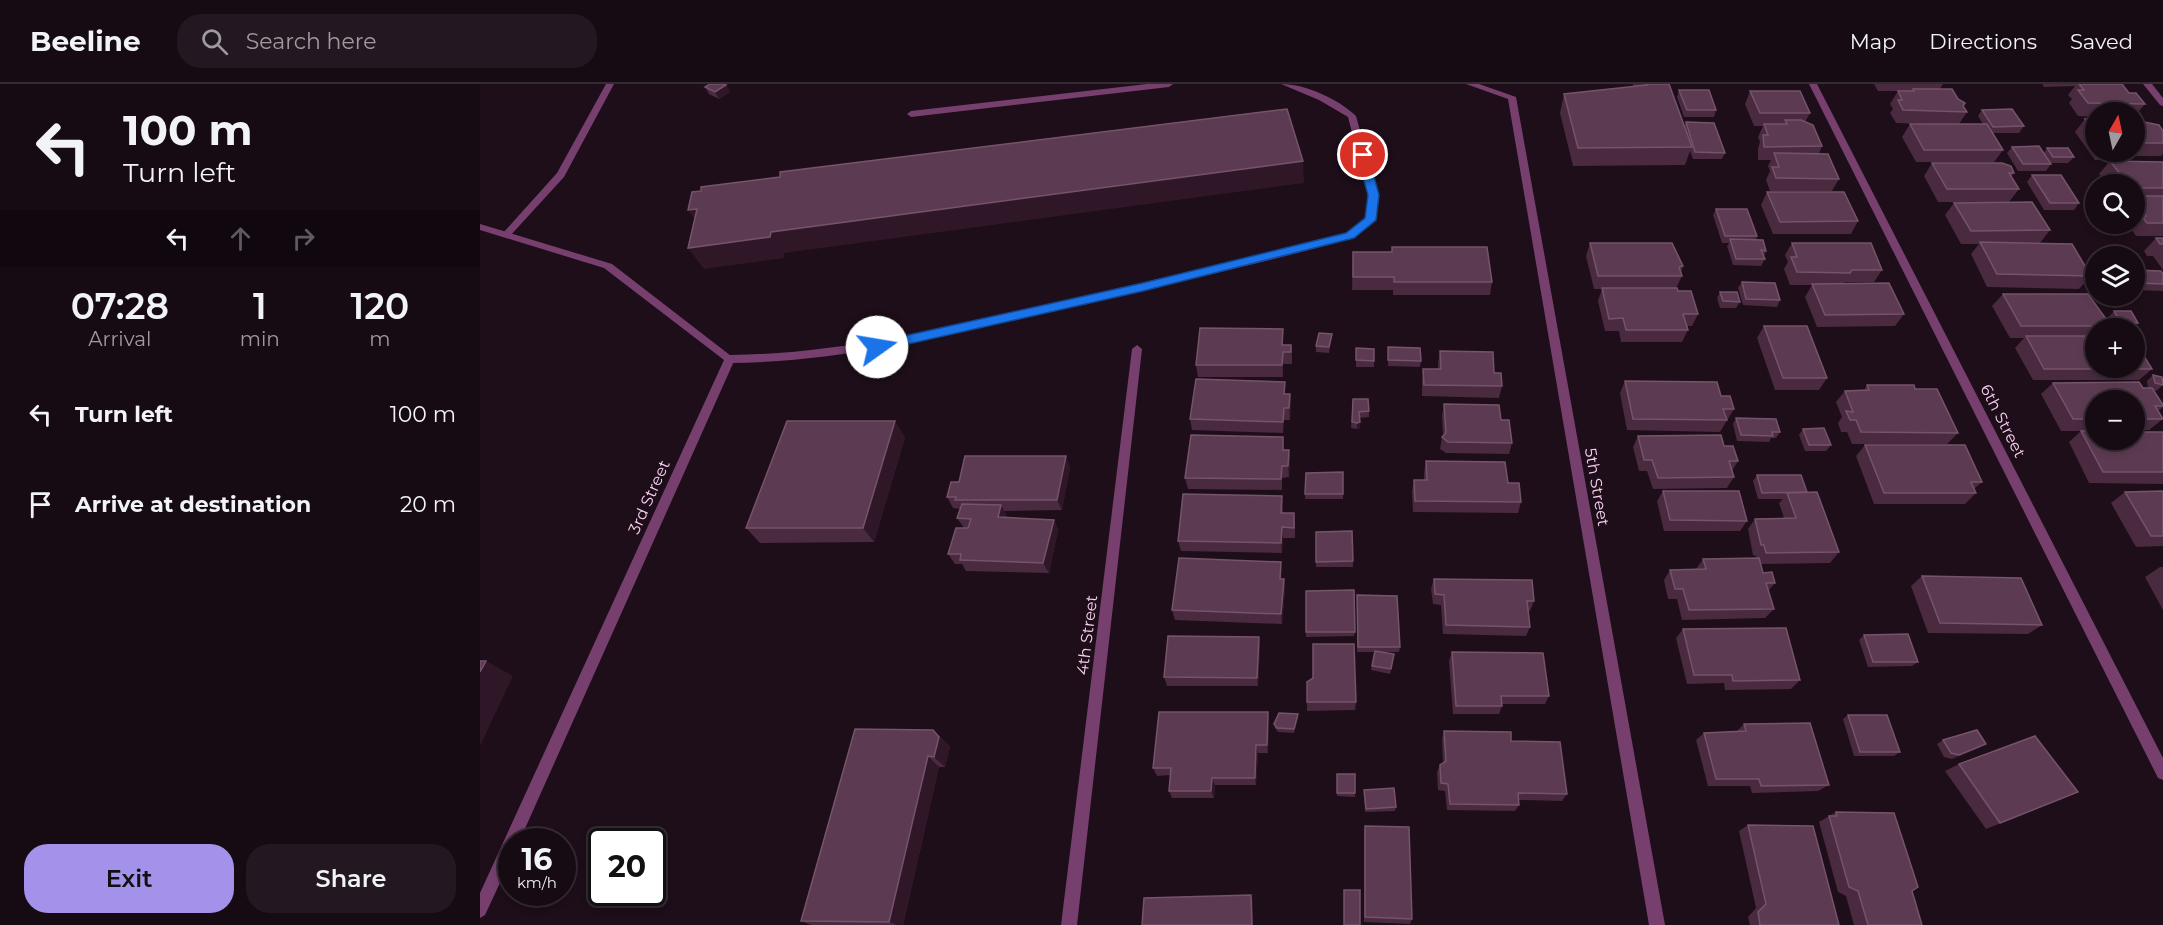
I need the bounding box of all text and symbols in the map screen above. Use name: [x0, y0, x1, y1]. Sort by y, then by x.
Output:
search box: [177, 14, 597, 68]
text: Beeline: [30, 24, 141, 58]
icon: search: [198, 25, 231, 58]
text: Search here: [246, 28, 377, 55]
text: Map: [1850, 29, 1896, 54]
text: Directions: [1929, 29, 2037, 54]
text: Saved: [2070, 29, 2133, 54]
north arrow: [2085, 102, 2145, 162]
map controls: [2085, 102, 2145, 450]
text: 100 m: [123, 104, 252, 156]
icon: left: [24, 108, 102, 186]
pin: [1337, 129, 1388, 180]
icon: arrive: [1346, 138, 1379, 171]
text: Turn left: [123, 156, 236, 189]
button: search: [2085, 174, 2145, 234]
icon: left: [161, 222, 194, 255]
icon: ahead: [224, 222, 257, 255]
icon: right: [287, 222, 320, 255]
button: layers: [2085, 246, 2145, 306]
text: 07:28: [71, 284, 169, 328]
text: 1: [253, 284, 267, 328]
text: 120: [350, 284, 409, 328]
position arrow: [845, 315, 909, 379]
button: +: [2085, 318, 2145, 378]
text: Arrival: [88, 327, 151, 351]
text: min: [240, 327, 280, 351]
text: m: [369, 327, 390, 351]
street label: 6th Street: [1976, 381, 2030, 461]
button: −: [2085, 390, 2145, 450]
icon: left: [24, 398, 57, 431]
text: Turn left: [75, 401, 173, 428]
text: 100 m: [390, 401, 456, 428]
street label: 5th Street: [1581, 446, 1613, 528]
street label: 3rd Street: [624, 457, 674, 537]
icon: arrive: [24, 488, 57, 521]
text: Arrive at destination: [75, 491, 311, 518]
text: 20 m: [400, 491, 456, 518]
street label: 4th Street: [1073, 593, 1101, 676]
speed limit sign: 20: [588, 828, 666, 906]
text: 16: [522, 841, 552, 878]
button: Exit: [24, 844, 234, 913]
button: Share: [246, 844, 456, 913]
text: km/h: [517, 873, 557, 892]

